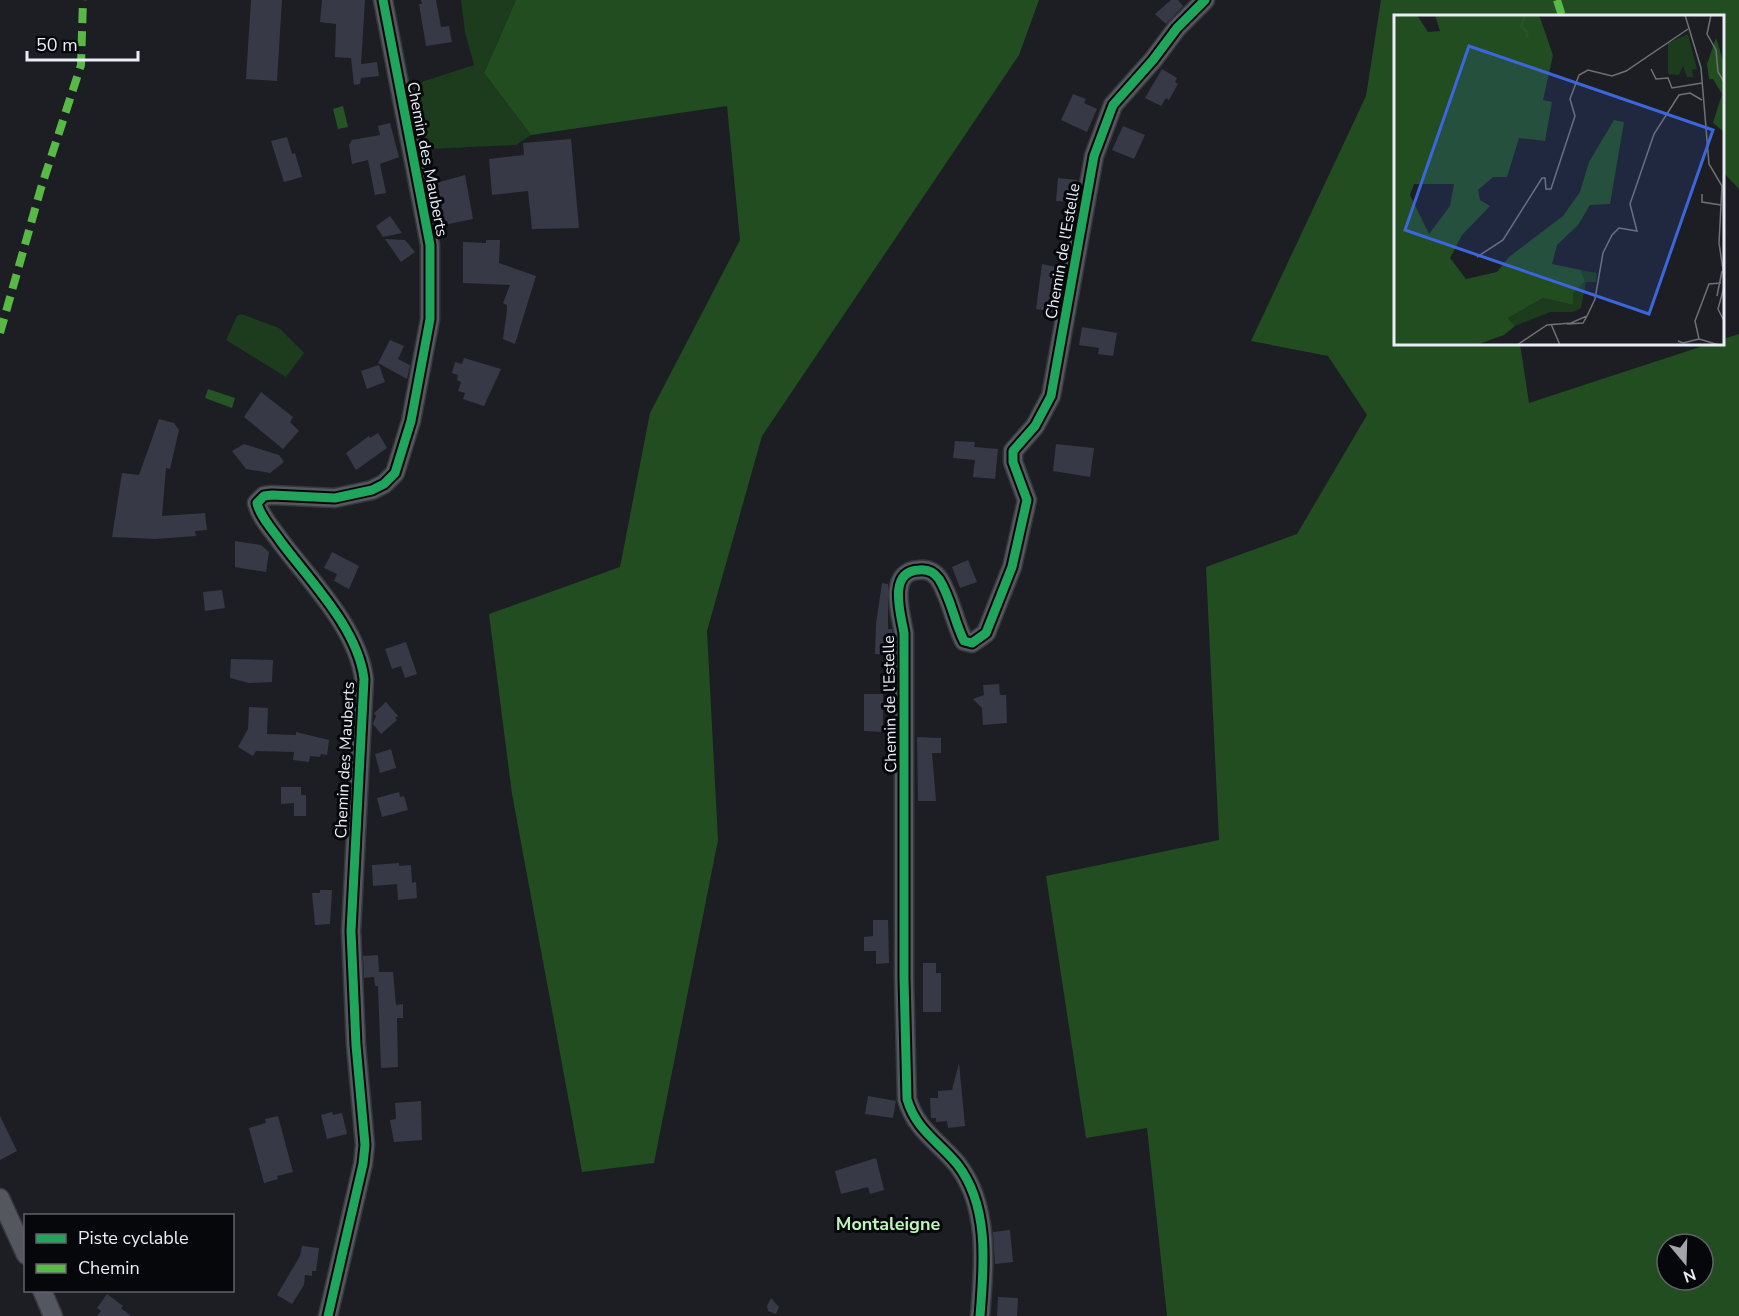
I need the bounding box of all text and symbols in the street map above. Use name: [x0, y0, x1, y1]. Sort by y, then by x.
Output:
inset map: [1394, 15, 1724, 345]
scale bar: [27, 24, 138, 62]
text: 50 m: [36, 33, 78, 57]
street label: Chemin des Mauberts: [401, 80, 453, 238]
street label: Chemin de l'Estelle: [1040, 182, 1086, 321]
street label: Chemin de l'Estelle: [878, 635, 902, 773]
street label: Chemin des Mauberts: [330, 681, 360, 839]
district label: Montaleigne: [836, 1212, 940, 1236]
legend: [24, 1214, 234, 1292]
text: Piste cyclable: [78, 1226, 189, 1250]
north arrow: [1655, 1232, 1715, 1292]
text: Chemin: [78, 1256, 140, 1280]
text: N: [1680, 1263, 1699, 1288]

